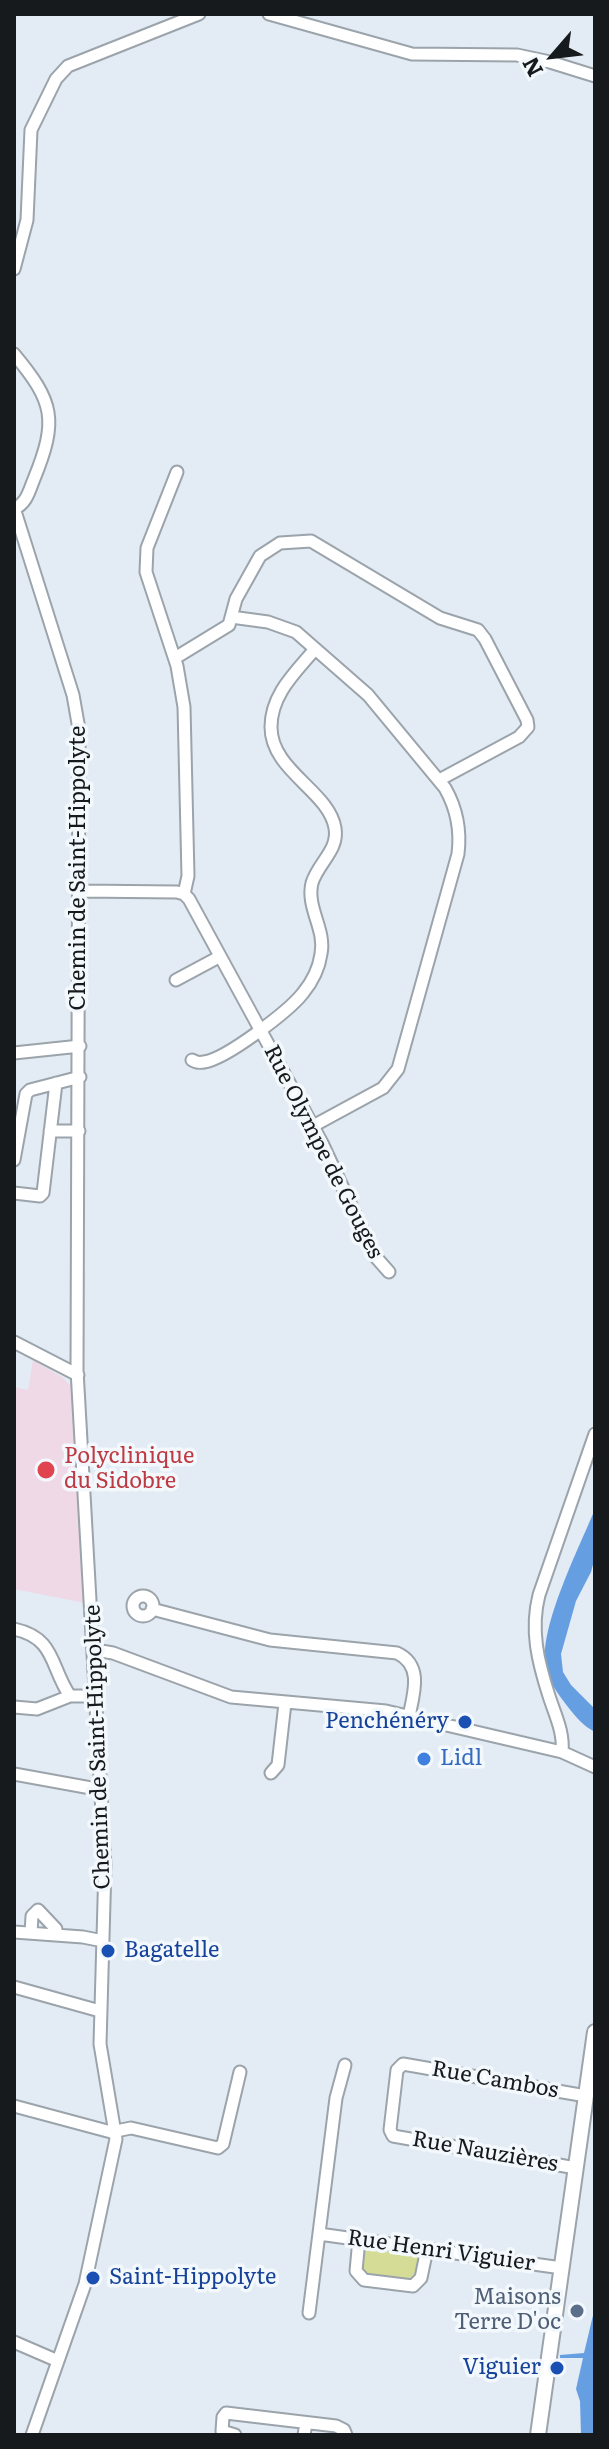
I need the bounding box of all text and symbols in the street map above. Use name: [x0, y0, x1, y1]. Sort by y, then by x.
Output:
north arrow: [513, 16, 593, 96]
text: N: [512, 52, 550, 83]
street label: Chemin de Saint-Hippolyte: [66, 726, 92, 1010]
street label: Rue Olympe de Gouges: [258, 1041, 388, 1263]
place label: Polyclinique du Sidobre: [64, 1444, 194, 1496]
marker: Polyclinique du Sidobre: [35, 1459, 57, 1481]
street label: Chemin de Saint-Hippolyte: [80, 1604, 116, 1890]
place label: Penchénéry: [325, 1709, 449, 1735]
marker: Penchénéry: [456, 1713, 474, 1731]
place label: Lidl: [440, 1746, 482, 1772]
marker: Lidl: [415, 1750, 433, 1768]
place label: Bagatelle: [124, 1938, 219, 1964]
marker: Bagatelle: [99, 1942, 117, 1960]
street label: Rue Cambos: [430, 2056, 560, 2104]
street label: Rue Nauzières: [410, 2126, 560, 2178]
street label: Rue Henri Viguier: [346, 2225, 536, 2277]
place label: Saint-Hippolyte: [109, 2265, 276, 2291]
marker: Saint-Hippolyte: [84, 2269, 102, 2287]
place label: Maisons Terre D'oc: [454, 2285, 561, 2336]
marker: Maisons Terre D'oc: [568, 2302, 586, 2320]
place label: Viguier: [463, 2355, 541, 2381]
marker: Viguier: [548, 2359, 566, 2377]

